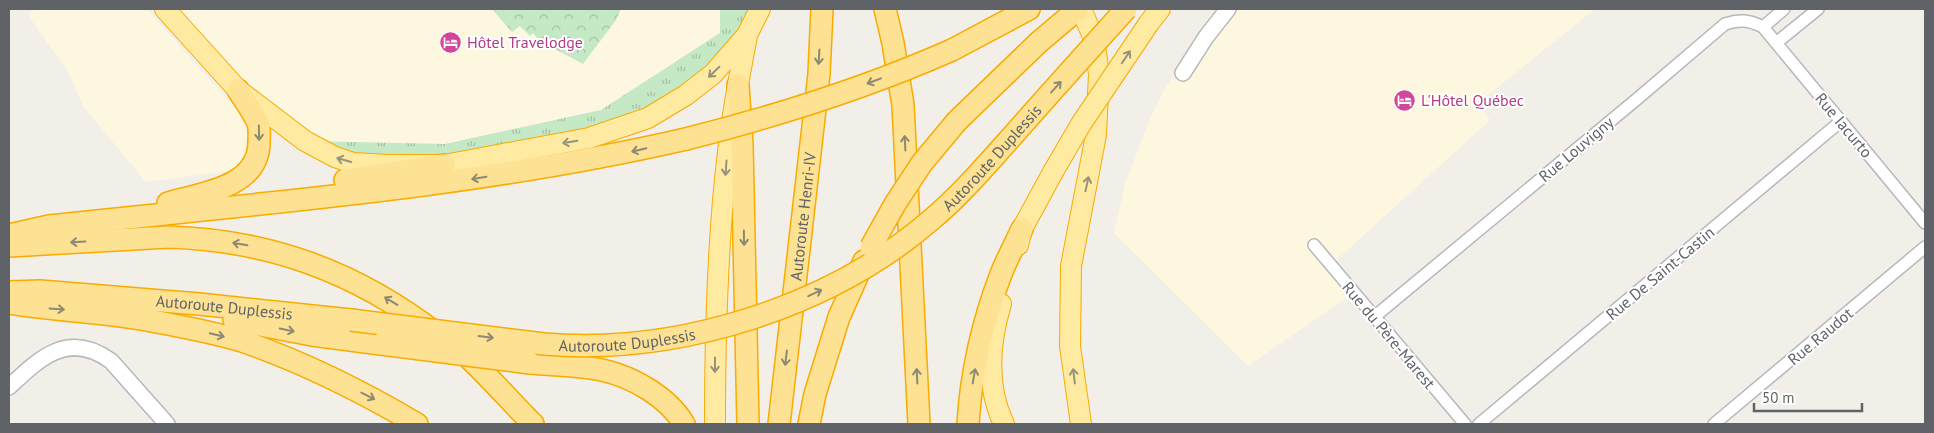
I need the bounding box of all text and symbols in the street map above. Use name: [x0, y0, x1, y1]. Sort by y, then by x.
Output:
hotel icon: Hôtel Travelodge: [439, 30, 463, 54]
place label: Hôtel Travelodge: [467, 32, 583, 52]
one-way arrow: [815, 49, 824, 65]
one-way arrow: [1121, 50, 1131, 64]
one-way arrow: [709, 65, 721, 77]
one-way arrow: [867, 77, 882, 87]
one-way arrow: [1050, 80, 1062, 93]
hotel icon: L'Hôtel Québec: [1393, 88, 1417, 112]
street label: Rue Iacurto: [1811, 88, 1877, 162]
place label: L'Hôtel Québec: [1421, 90, 1524, 110]
street label: Autoroute Duplessis: [938, 100, 1046, 215]
street label: Rue Louvigny: [1534, 112, 1618, 186]
one-way arrow: [254, 125, 264, 141]
one-way arrow: [900, 136, 909, 152]
one-way arrow: [563, 137, 579, 147]
one-way arrow: [631, 146, 647, 155]
street label: Autoroute Henri-IV: [785, 150, 820, 282]
one-way arrow: [336, 154, 352, 164]
one-way arrow: [722, 159, 731, 175]
one-way arrow: [471, 174, 487, 184]
one-way arrow: [1083, 176, 1092, 192]
street label: Rue De Saint-Castin: [1602, 222, 1718, 324]
one-way arrow: [739, 230, 749, 246]
one-way arrow: [70, 238, 86, 247]
one-way arrow: [232, 239, 248, 249]
street label: Rue du Père-Marest: [1338, 277, 1440, 393]
one-way arrow: [807, 288, 822, 297]
street label: Autoroute Duplessis: [155, 291, 294, 324]
one-way arrow: [384, 296, 398, 307]
street label: Rue Raudot: [1783, 303, 1857, 369]
one-way arrow: [49, 305, 65, 314]
street label: Autoroute Duplessis: [558, 324, 698, 356]
one-way arrow: [279, 326, 295, 336]
one-way arrow: [209, 331, 225, 340]
one-way arrow: [478, 332, 494, 342]
one-way arrow: [781, 350, 791, 366]
one-way arrow: [710, 356, 720, 372]
one-way arrow: [912, 368, 921, 384]
one-way arrow: [970, 368, 980, 384]
one-way arrow: [1069, 368, 1079, 384]
scale bar: [1754, 380, 1862, 412]
text: 50 m: [1762, 388, 1795, 407]
one-way arrow: [360, 391, 375, 401]

